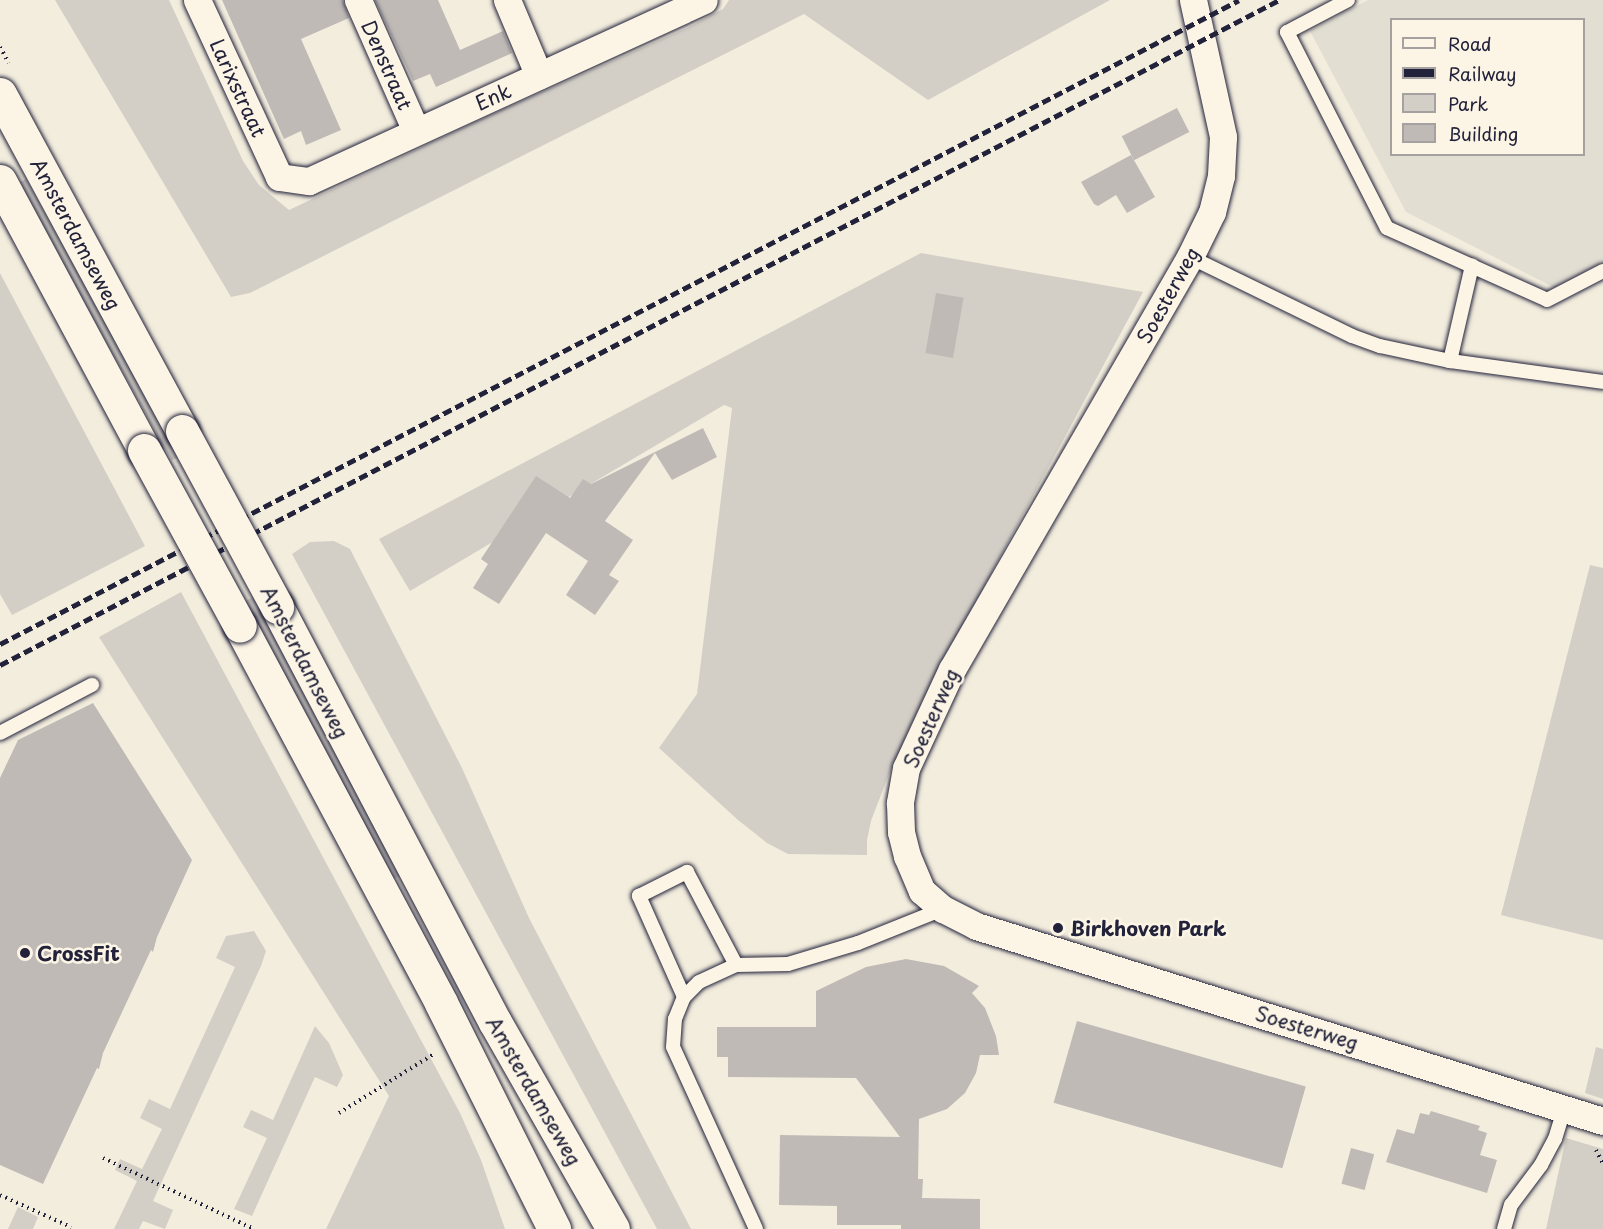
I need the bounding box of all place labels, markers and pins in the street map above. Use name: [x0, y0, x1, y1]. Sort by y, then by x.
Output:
place label: Birkhoven Park: [1070, 916, 1227, 940]
marker: Birkhoven Park: [1051, 921, 1065, 935]
place label: CrossFit: [37, 941, 120, 965]
marker: CrossFit: [18, 946, 32, 960]

